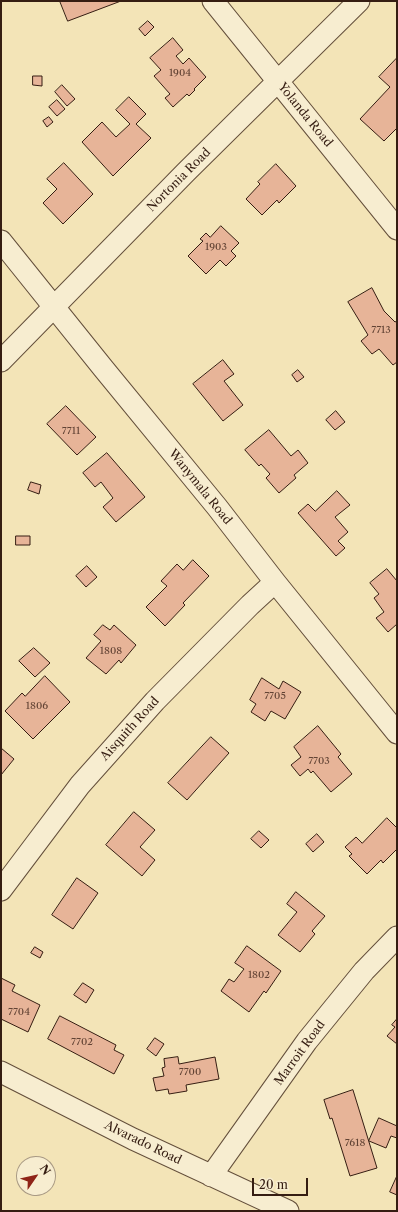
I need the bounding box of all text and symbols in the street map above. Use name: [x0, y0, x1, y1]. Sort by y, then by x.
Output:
house number: 1904: [169, 67, 191, 79]
street label: Yolanda Road: [275, 80, 335, 150]
street label: Nortonia Road: [144, 145, 214, 215]
house number: 1903: [205, 241, 227, 253]
house number: 7713: [371, 324, 391, 336]
house number: 7711: [62, 425, 80, 437]
street label: Wanymala Road: [165, 447, 235, 527]
house number: 1808: [100, 645, 122, 657]
house number: 7705: [264, 690, 286, 702]
street label: Aisquith Road: [98, 694, 162, 764]
house number: 1806: [26, 700, 48, 712]
house number: 7703: [308, 755, 330, 767]
house number: 1802: [248, 969, 270, 981]
house number: 7704: [8, 1006, 30, 1018]
street label: Marroit Road: [272, 1018, 328, 1088]
house number: 7702: [71, 1036, 93, 1048]
house number: 7700: [179, 1066, 201, 1078]
street label: Alvarado Road: [102, 1118, 184, 1168]
house number: 7618: [345, 1137, 365, 1149]
north arrow: [16, 1156, 56, 1196]
text: N: [37, 1162, 54, 1178]
scale bar: [254, 1170, 310, 1196]
text: 20 m: [259, 1177, 288, 1192]

